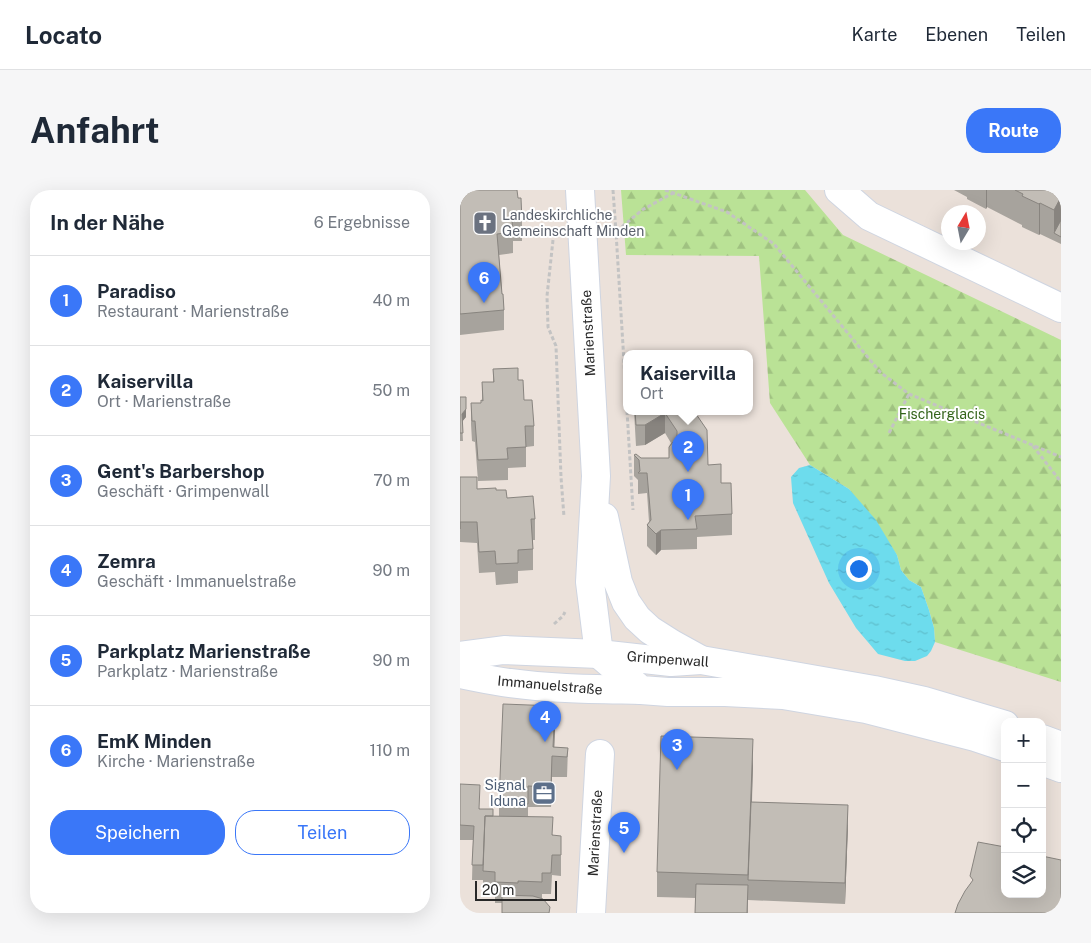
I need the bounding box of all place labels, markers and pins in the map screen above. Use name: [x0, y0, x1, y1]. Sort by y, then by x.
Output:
place label: Landeskirchliche Gemeinschaft Minden: [502, 207, 644, 239]
church icon: Landeskirchliche Gemeinschaft Minden: [472, 210, 498, 236]
pin: 6: [468, 262, 500, 303]
pin: 2: [672, 431, 704, 472]
pin: 1: [672, 479, 704, 520]
pin: 4: [529, 701, 561, 742]
pin: 3: [661, 729, 693, 770]
place label: Signal Iduna: [484, 777, 526, 809]
office icon: Signal Iduna: [531, 780, 557, 806]
pin: 5: [608, 812, 640, 853]

